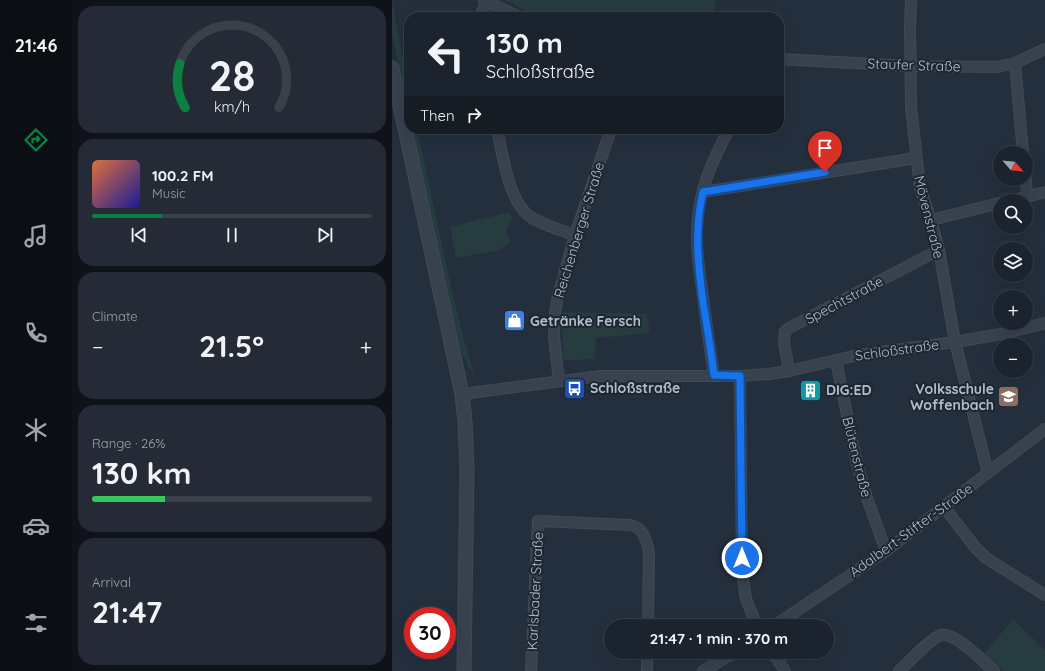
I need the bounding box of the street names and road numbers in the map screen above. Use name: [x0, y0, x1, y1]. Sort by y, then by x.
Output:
street label: Staufer Straße: [867, 54, 961, 76]
street label: Reichenberger Straße: [550, 160, 608, 300]
street label: Mövenstraße: [910, 174, 948, 260]
street label: Spechtstraße: [802, 272, 886, 328]
street label: Schloßstraße: [854, 335, 940, 365]
street label: Blütenstraße: [838, 415, 876, 499]
street label: Adalbert-Stifter-Straße: [846, 479, 976, 581]
street label: Karlsbader Straße: [523, 531, 547, 651]

